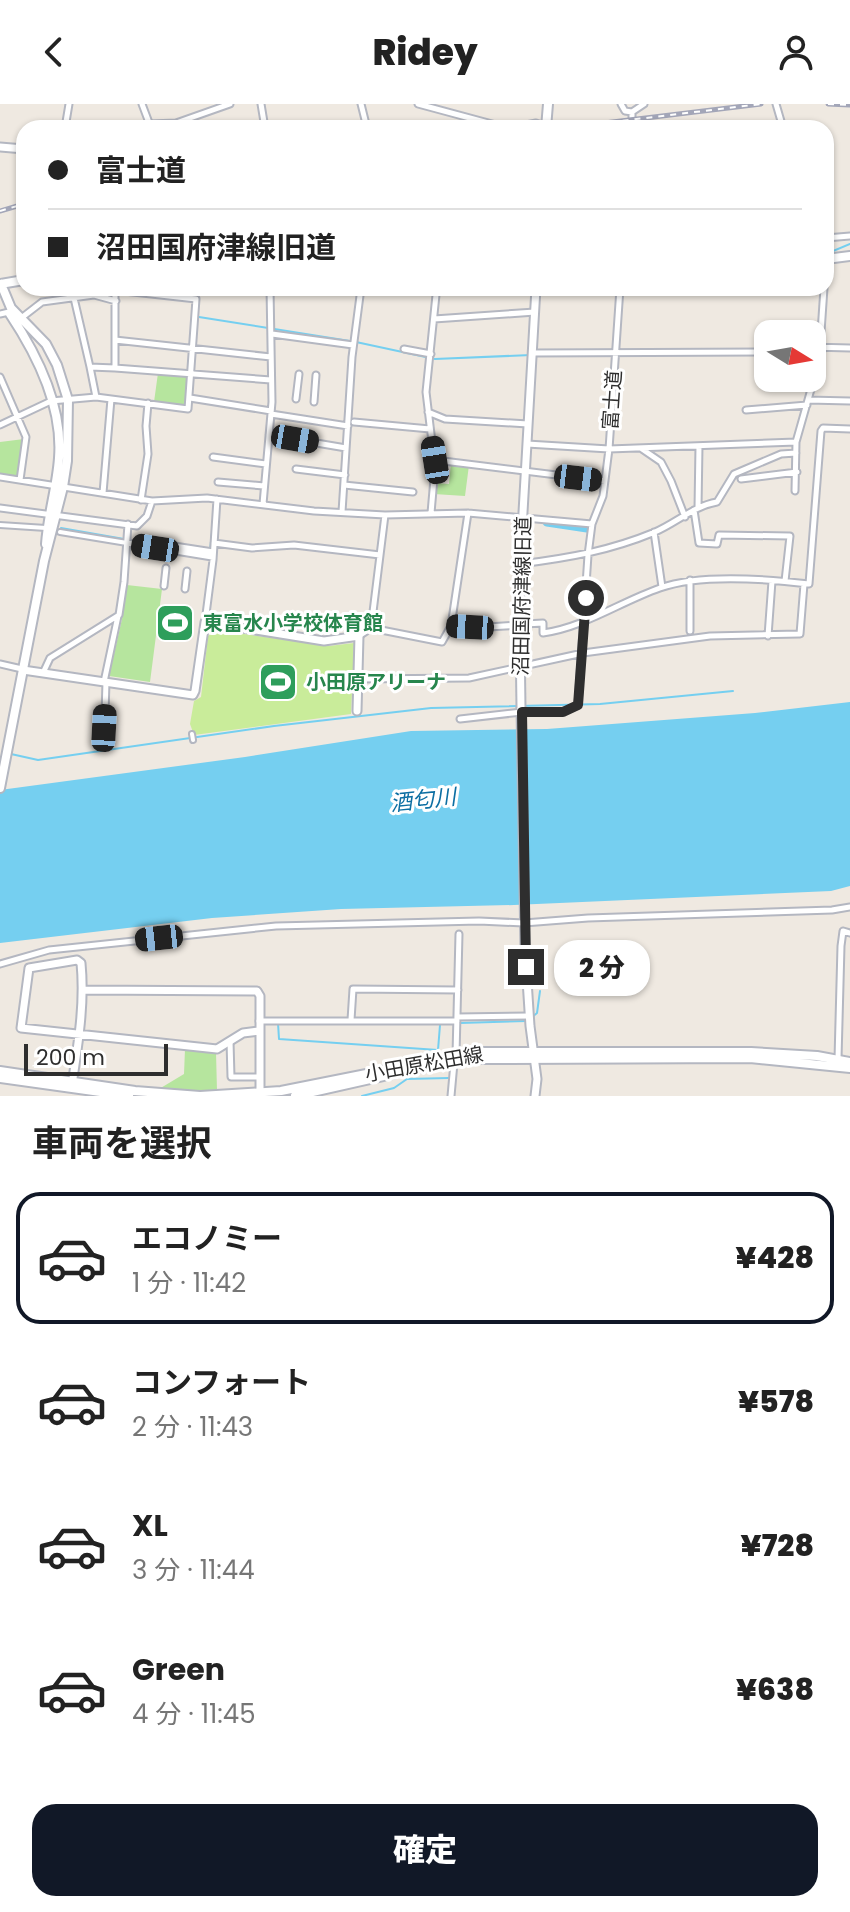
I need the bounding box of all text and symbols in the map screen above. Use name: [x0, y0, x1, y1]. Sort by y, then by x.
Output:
text: Ridey: [372, 27, 478, 78]
icon: back: [32, 30, 76, 74]
icon: person: [774, 30, 818, 74]
text: 富士道: [96, 149, 186, 192]
text: 沼田国府津線旧道: [96, 226, 336, 269]
north arrow: [754, 320, 826, 392]
map controls: [754, 320, 826, 392]
street label: 富士道: [596, 369, 628, 431]
car: [269, 423, 321, 455]
car: [419, 434, 451, 486]
car: [553, 463, 603, 493]
street label: 沼田国府津線旧道: [507, 516, 537, 676]
car: [129, 532, 181, 564]
route start: [568, 580, 604, 616]
sports icon: 東富水小学校体育館: [154, 602, 196, 644]
place label: 東富水小学校体育館: [203, 609, 383, 637]
car: [445, 614, 495, 640]
sports icon: 小田原アリーナ: [257, 661, 299, 703]
place label: 小田原アリーナ: [306, 668, 446, 696]
car: [91, 703, 117, 753]
water label: 酒匂川: [389, 781, 459, 819]
car: [134, 924, 184, 952]
callout: 2 分: [554, 939, 650, 995]
route end: [508, 949, 544, 985]
text: 2 分: [579, 950, 625, 986]
scale bar: [24, 1040, 168, 1076]
street label: 小田原松田線: [362, 1040, 486, 1088]
text: 200 m: [36, 1042, 105, 1073]
text: 車両を選択: [32, 1118, 212, 1169]
text: エコノミー: [132, 1217, 282, 1260]
icon: car: [36, 1222, 108, 1294]
text: ¥428: [736, 1236, 814, 1279]
text: 1 分 · 11:42: [132, 1265, 246, 1301]
text: コンフォート: [132, 1361, 311, 1404]
icon: car: [36, 1366, 108, 1438]
text: ¥578: [738, 1380, 814, 1423]
text: 2 分 · 11:43: [132, 1409, 253, 1445]
text: XL: [132, 1504, 168, 1547]
icon: car: [36, 1510, 108, 1582]
text: ¥728: [741, 1524, 814, 1567]
text: 3 分 · 11:44: [132, 1552, 255, 1588]
text: Green: [132, 1648, 225, 1691]
icon: car: [36, 1654, 108, 1726]
text: ¥638: [736, 1668, 814, 1711]
text: 4 分 · 11:45: [132, 1696, 256, 1732]
button: 確定: [32, 1804, 818, 1896]

